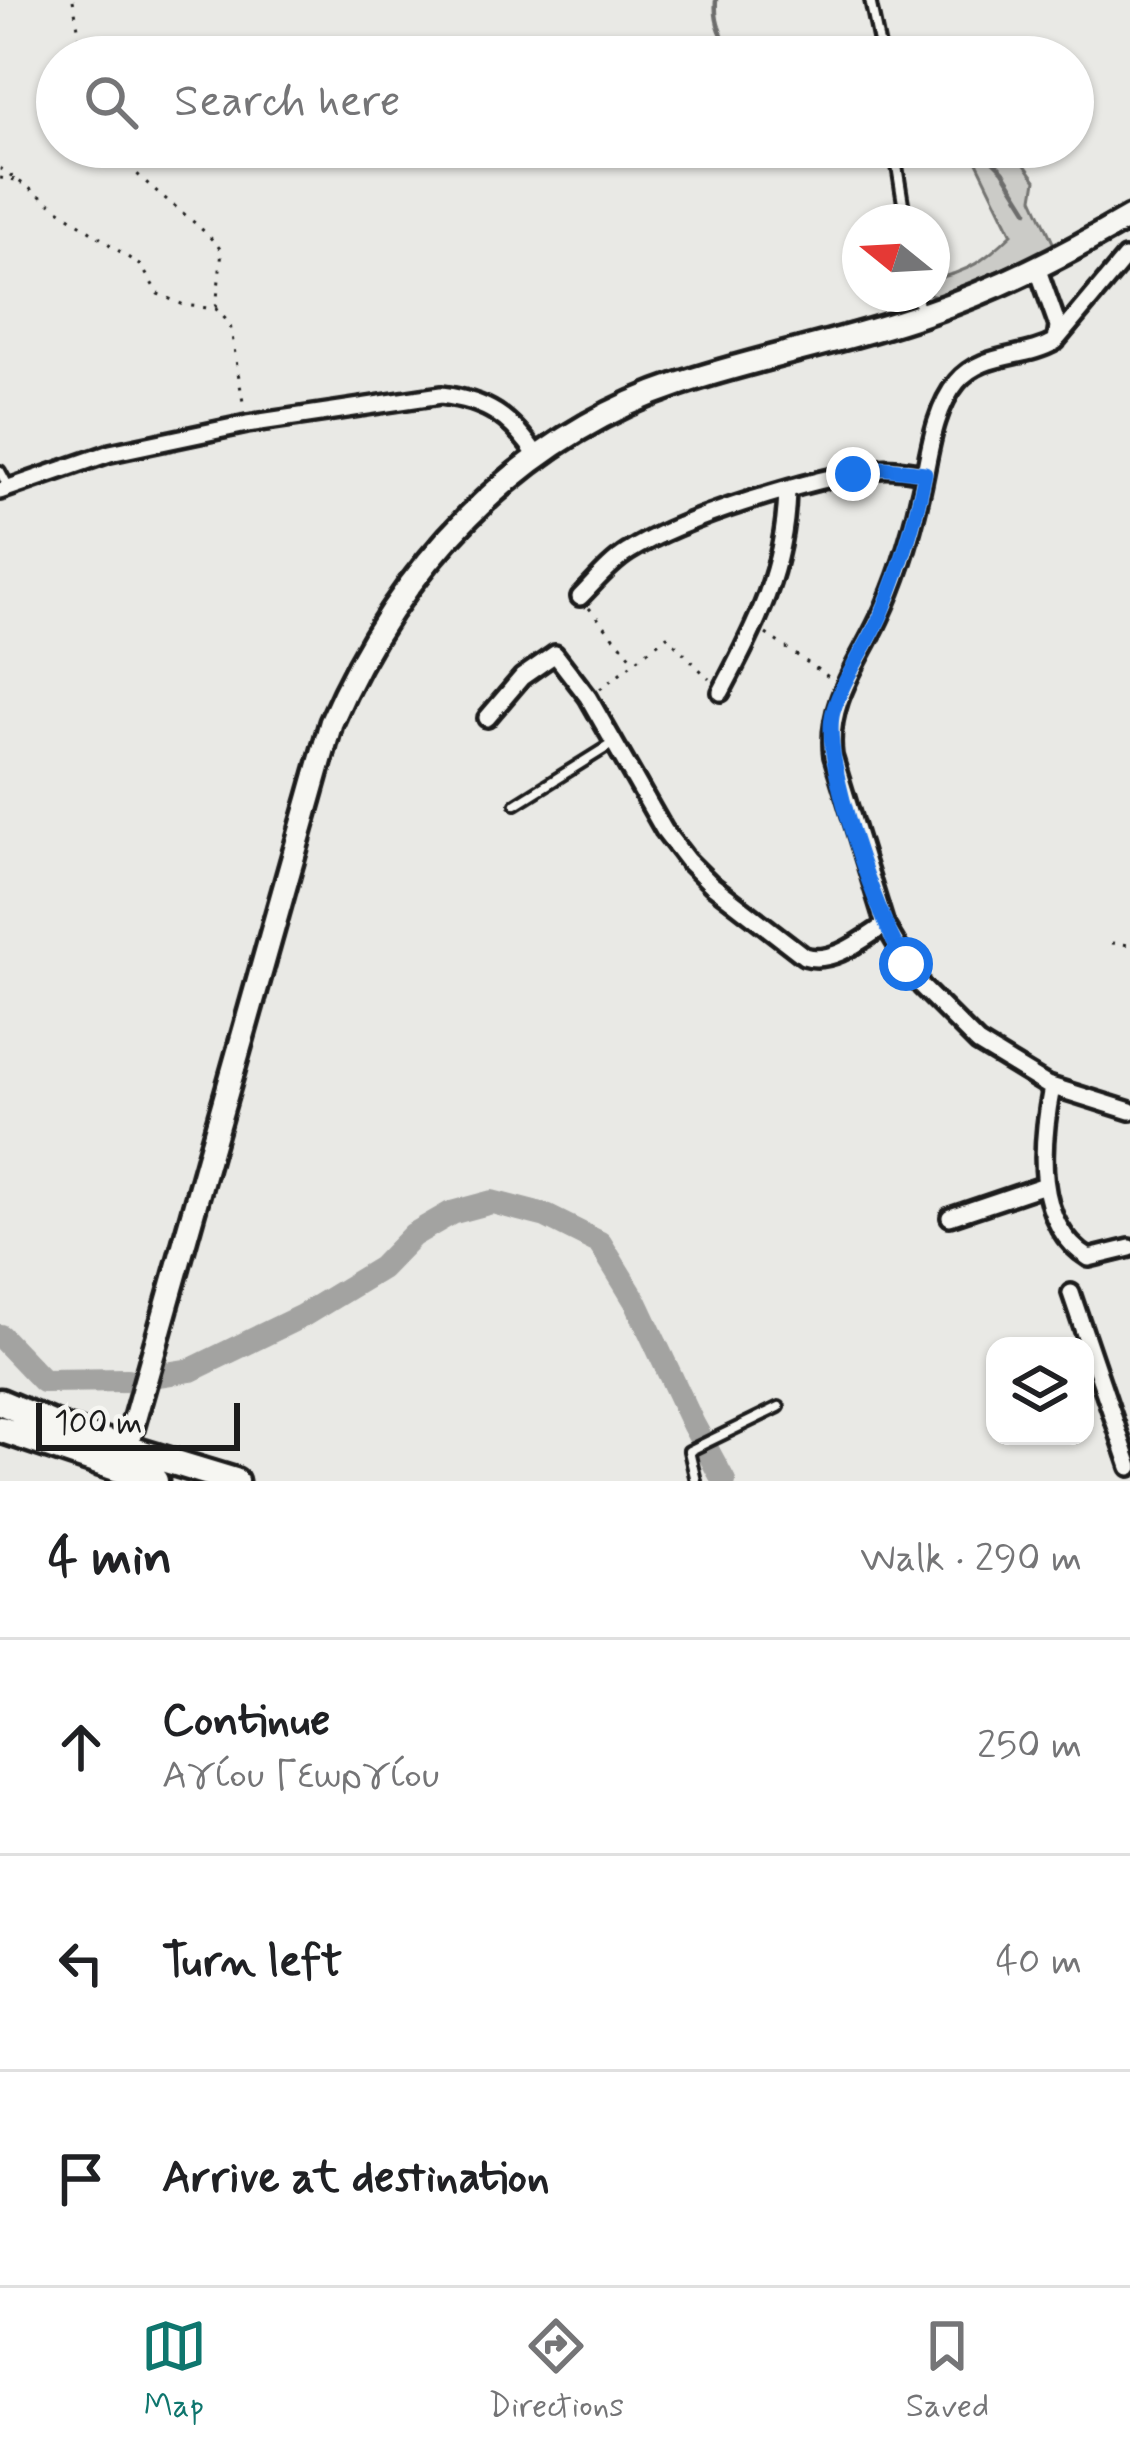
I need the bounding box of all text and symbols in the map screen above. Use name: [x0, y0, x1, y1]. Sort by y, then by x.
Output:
search box: [36, 36, 1094, 168]
icon: search: [78, 69, 144, 135]
text: Search here: [174, 73, 401, 132]
north arrow: [842, 204, 950, 312]
route end: [826, 447, 880, 501]
route start: [879, 937, 933, 991]
map controls: [986, 1337, 1094, 1445]
button: layers: [986, 1337, 1094, 1445]
scale bar: [36, 1397, 240, 1450]
text: 100 m: [54, 1402, 143, 1446]
text: 4 min: [48, 1526, 172, 1592]
text: Walk · 290 m: [860, 1534, 1082, 1585]
text: Continue: [162, 1692, 330, 1751]
icon: ahead: [48, 1714, 114, 1780]
text: 250 m: [977, 1721, 1082, 1772]
text: Αγίου Γεωργίου: [162, 1751, 439, 1802]
icon: left: [48, 1930, 114, 1996]
text: Turn left: [162, 1933, 342, 1992]
text: 40 m: [995, 1937, 1082, 1988]
icon: arrive: [48, 2146, 114, 2212]
text: Arrive at destination: [162, 2149, 550, 2208]
tab: Map: [141, 2313, 207, 2429]
tab: Directions: [488, 2313, 624, 2429]
tab: Saved: [906, 2313, 989, 2429]

